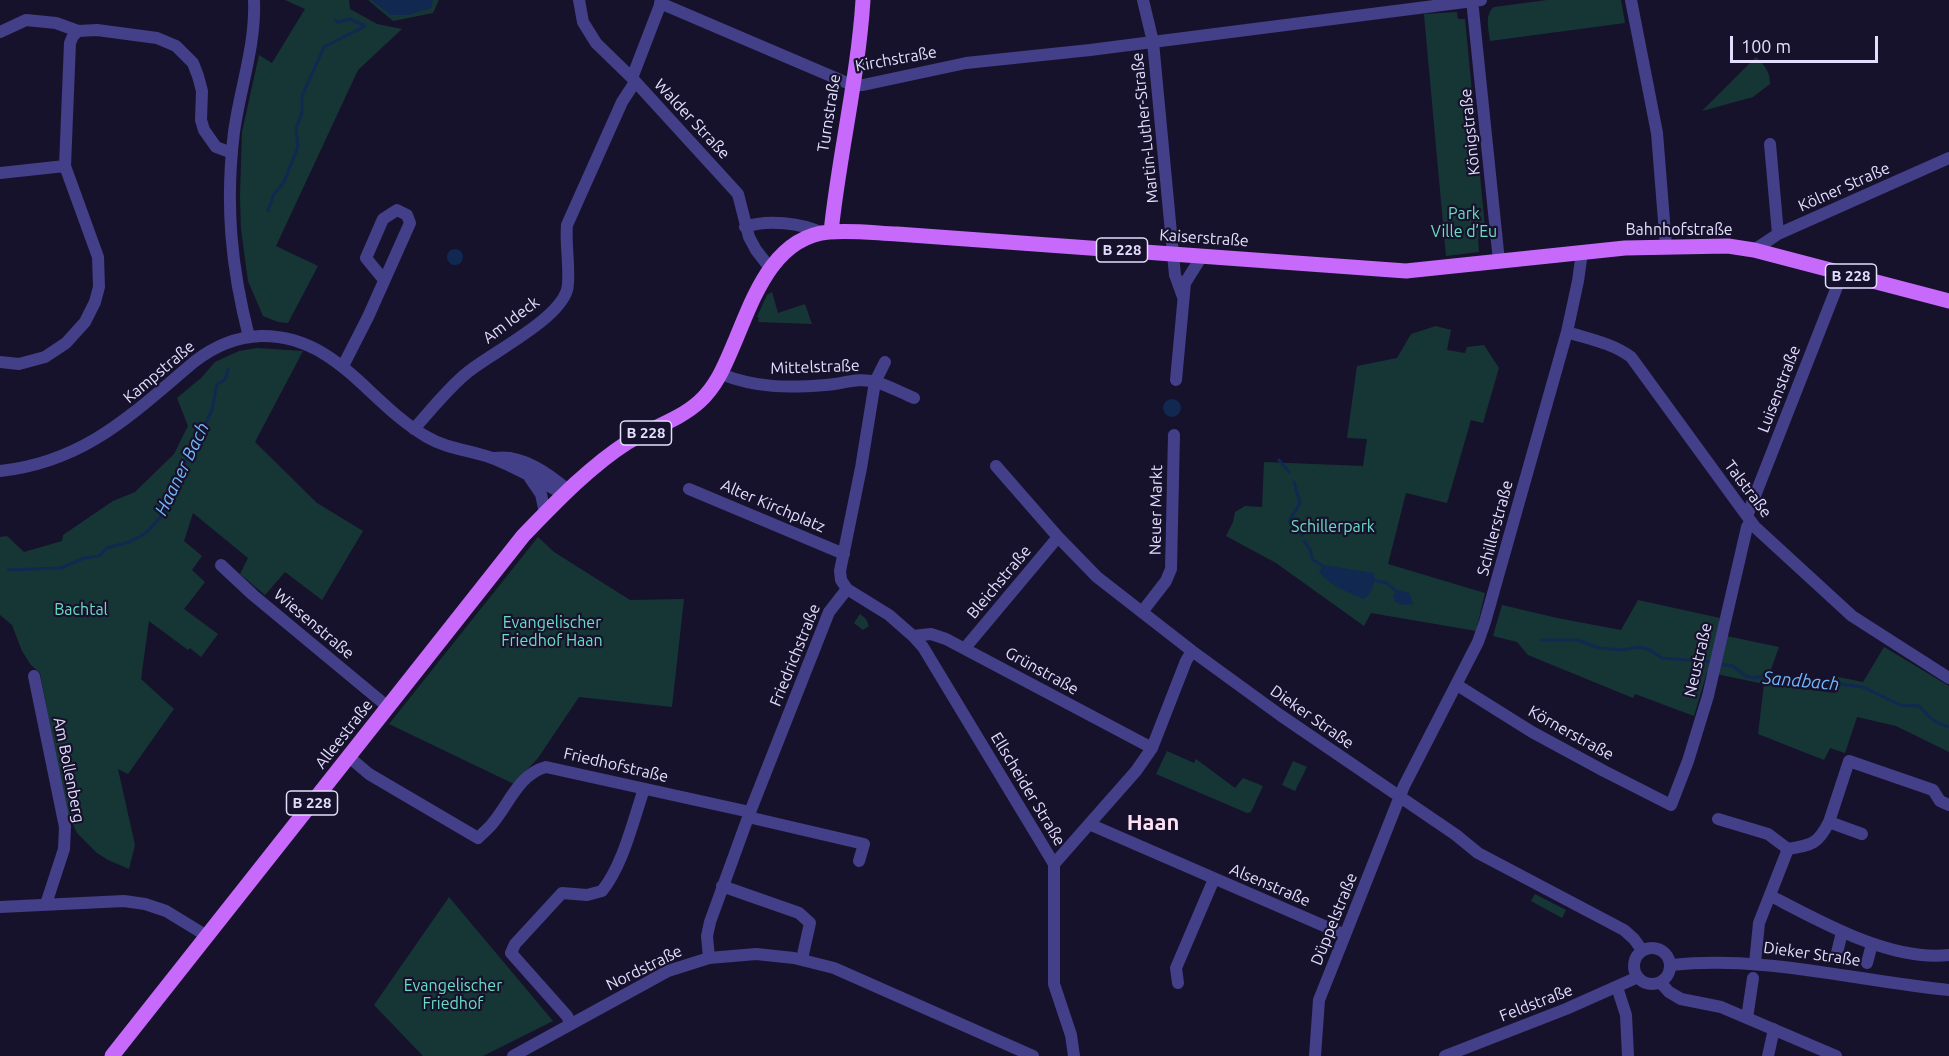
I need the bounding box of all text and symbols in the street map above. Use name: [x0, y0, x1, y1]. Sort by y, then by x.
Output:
scale bar: [1733, 24, 1882, 62]
text: 100 m: [1741, 36, 1791, 56]
street label: Kirchstraße: [854, 42, 938, 76]
street label: Martin-Luther-Straße: [1128, 52, 1162, 204]
street label: Turnstraße: [813, 73, 845, 153]
street label: Walder Straße: [650, 75, 734, 163]
street label: Königstraße: [1456, 88, 1484, 176]
street label: Kölner Straße: [1795, 158, 1893, 216]
park label: Park Ville d’Eu: [1431, 204, 1497, 242]
street label: Bahnhofstraße: [1625, 220, 1733, 240]
street label: Kaiserstraße: [1159, 225, 1249, 251]
road number: B 228: [1096, 238, 1148, 262]
road number: B 228: [1826, 264, 1876, 288]
street label: Am Ideck: [479, 293, 543, 347]
street label: Kampstraße: [119, 337, 199, 407]
street label: Luisenstraße: [1754, 343, 1804, 435]
street label: Mittelstraße: [770, 356, 860, 378]
water label: Haaner Bach: [150, 419, 214, 519]
road number: B 228: [620, 421, 672, 445]
street label: Talstraße: [1720, 457, 1776, 521]
street label: Neuer Markt: [1146, 465, 1166, 555]
street label: Alter Kirchplatz: [718, 475, 828, 537]
street label: Schillerstraße: [1473, 478, 1517, 578]
park label: Schillerpark: [1291, 517, 1375, 537]
street label: Bleichstraße: [963, 541, 1035, 623]
street label: Wiesenstraße: [270, 585, 358, 663]
park label: Bachtal: [54, 600, 108, 620]
street label: Friedrichstraße: [766, 601, 824, 709]
park label: Evangelischer Friedhof Haan: [501, 613, 603, 651]
street label: Neustraße: [1680, 621, 1716, 699]
street label: Grünstraße: [1002, 643, 1082, 699]
water label: Sandbach: [1762, 667, 1840, 695]
street label: Dieker Straße: [1266, 681, 1358, 753]
street label: Alleestraße: [311, 696, 377, 772]
street label: Körnerstraße: [1525, 702, 1617, 764]
street label: Am Bollenberg: [49, 716, 89, 824]
street label: Ellscheider Straße: [987, 729, 1069, 849]
street label: Friedhofstraße: [562, 744, 670, 786]
road number: B 228: [286, 791, 338, 815]
district label: Haan: [1127, 810, 1179, 836]
street label: Alsenstraße: [1227, 859, 1313, 911]
street label: Düppelstraße: [1307, 870, 1361, 968]
street label: Dieker Straße: [1762, 938, 1862, 970]
street label: Nordstraße: [603, 941, 685, 995]
park label: Evangelischer Friedhof: [404, 976, 502, 1014]
street label: Feldstraße: [1497, 980, 1575, 1026]

